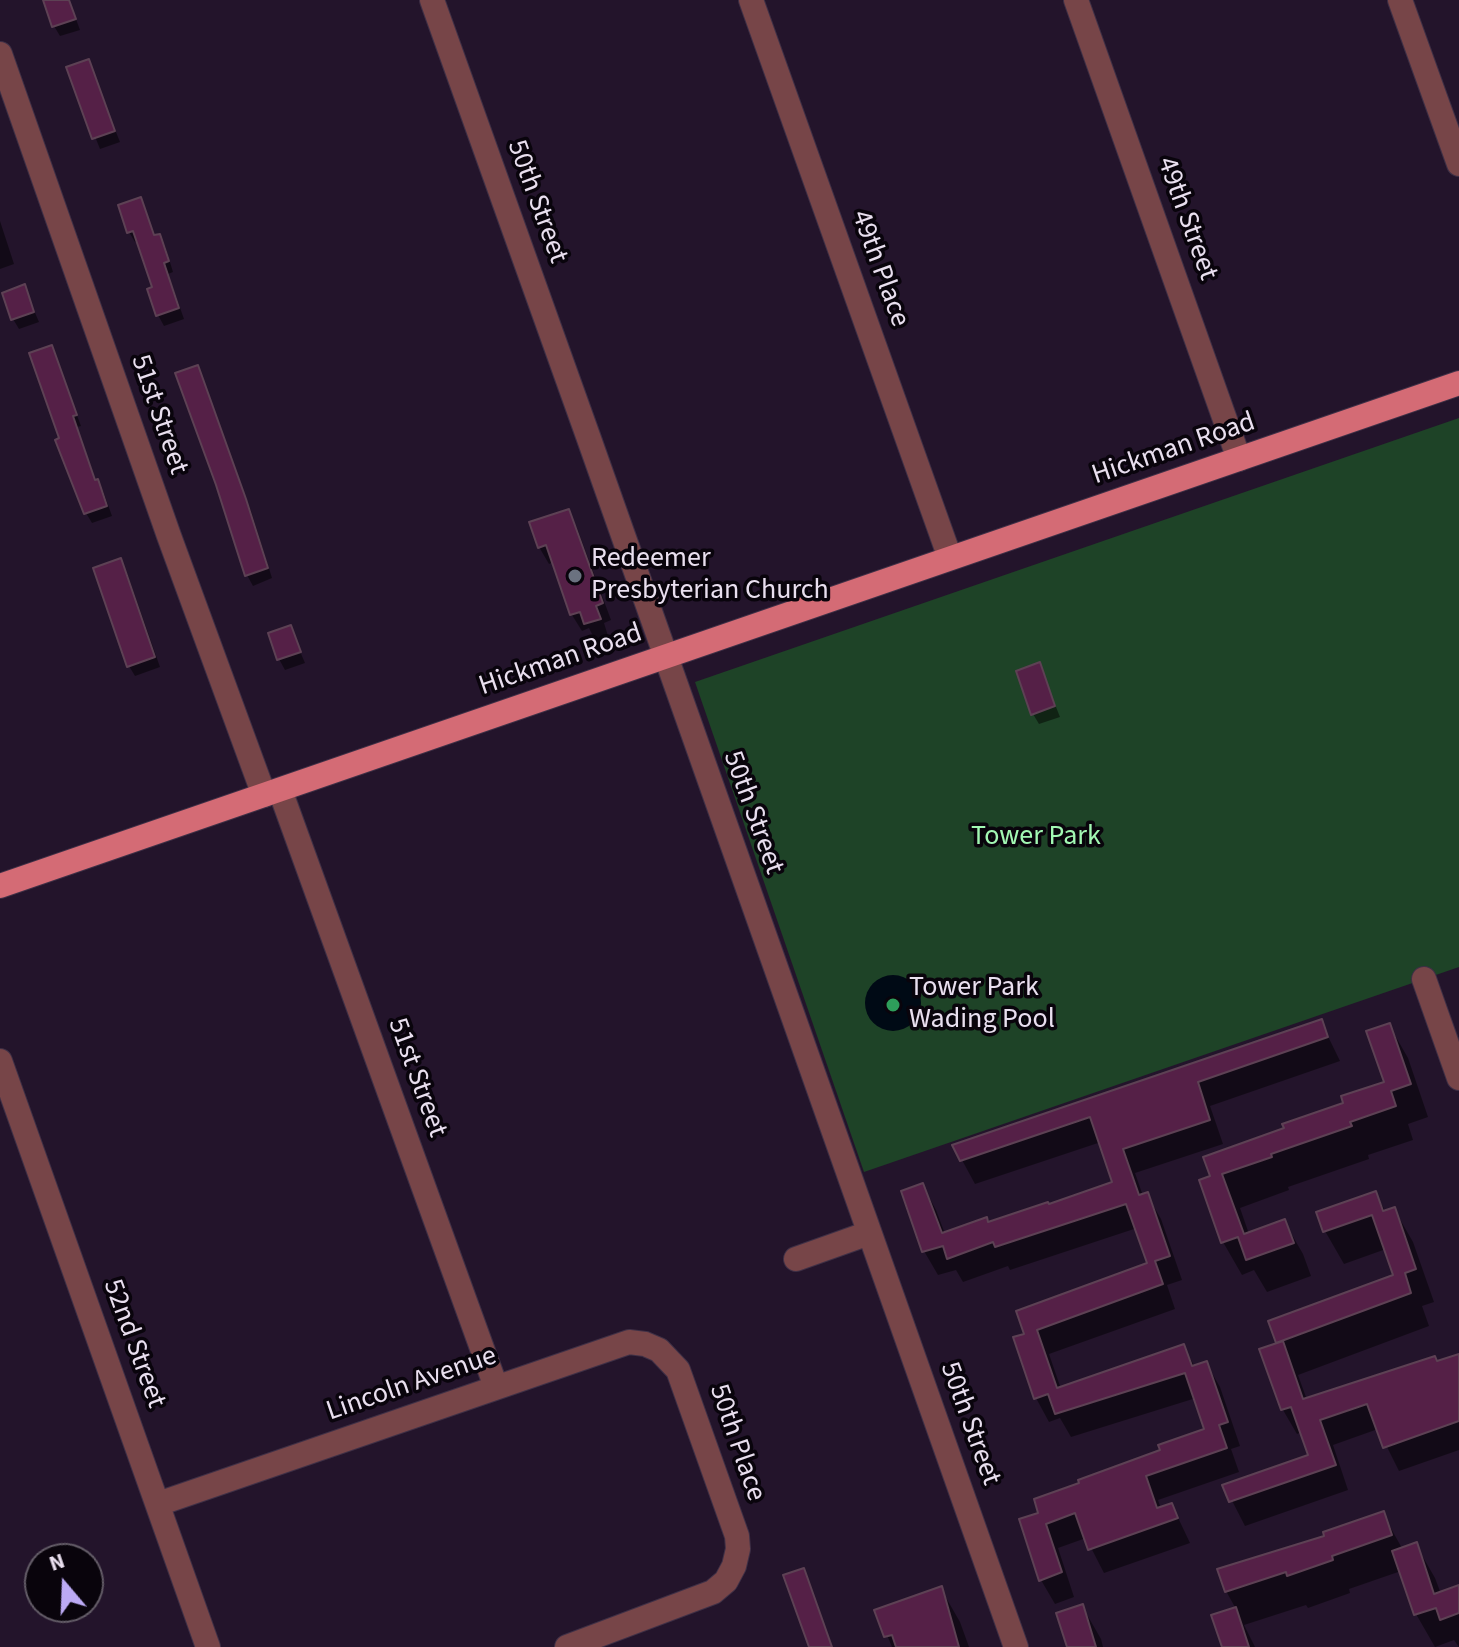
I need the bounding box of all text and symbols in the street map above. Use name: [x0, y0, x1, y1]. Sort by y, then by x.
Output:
street label: 50th Street: [498, 136, 574, 268]
street label: 49th Street: [1148, 153, 1224, 285]
street label: 49th Place: [842, 206, 916, 332]
street label: 51st Street: [122, 351, 194, 479]
street label: Hickman Road: [1088, 406, 1260, 494]
place label: Redeemer Presbyterian Church: [591, 543, 829, 609]
marker: Redeemer Presbyterian Church: [566, 567, 584, 585]
street label: Hickman Road: [475, 617, 647, 705]
street label: 50th Street: [714, 747, 790, 879]
park label: Tower Park: [971, 821, 1101, 855]
place label: Tower Park Wading Pool: [909, 972, 1055, 1038]
marker: Tower Park Wading Pool: [884, 996, 902, 1014]
street label: 51st Street: [379, 1014, 453, 1142]
street label: 52nd Street: [94, 1275, 172, 1413]
street label: Lincoln Avenue: [323, 1340, 501, 1430]
street label: 50th Street: [931, 1358, 1007, 1490]
street label: 50th Place: [700, 1380, 772, 1506]
north arrow: [24, 1543, 104, 1623]
text: N: [45, 1545, 69, 1580]

